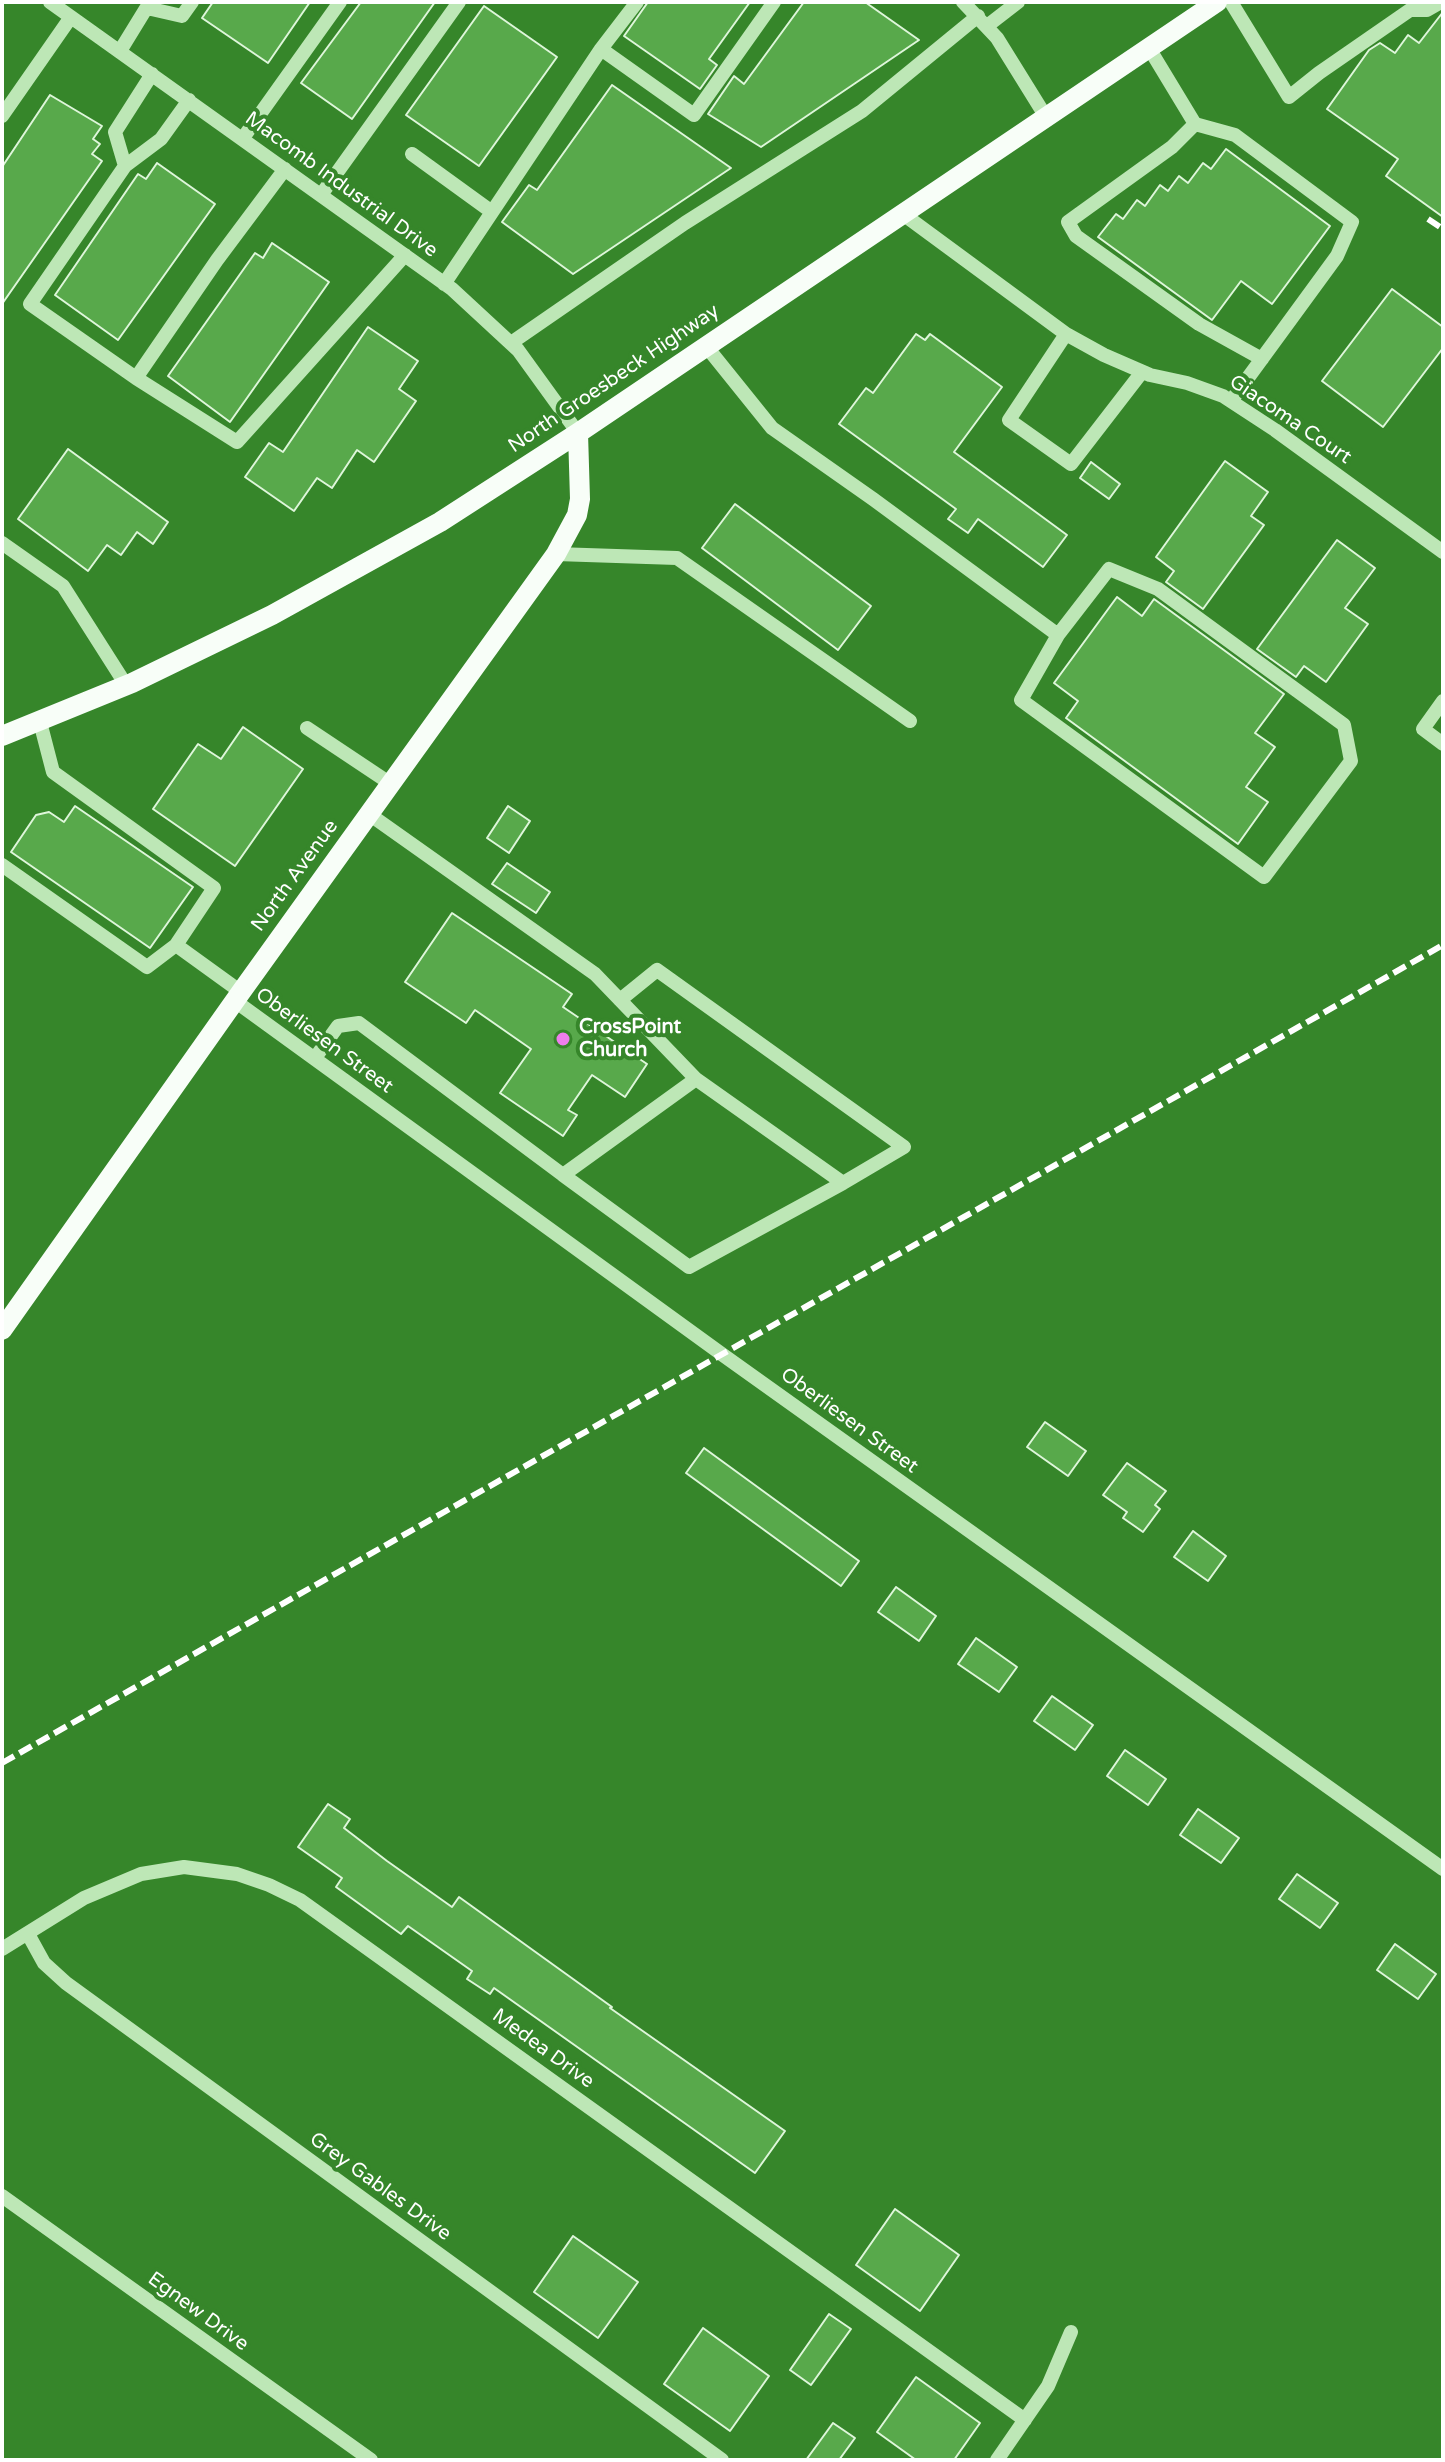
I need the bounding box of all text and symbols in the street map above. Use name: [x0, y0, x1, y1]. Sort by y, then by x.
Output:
street label: Macomb Industrial Drive: [240, 107, 442, 263]
street label: North Groesbeck Highway: [504, 299, 724, 459]
street label: Giacoma Court: [1224, 370, 1356, 470]
street label: North Avenue: [246, 815, 344, 937]
street label: Oberliesen Street: [250, 983, 398, 1099]
place label: CrossPoint Church: [579, 1016, 681, 1063]
marker: CrossPoint Church: [554, 1030, 572, 1048]
street label: Oberliesen Street: [775, 1363, 923, 1479]
street label: Medea Drive: [487, 2004, 599, 2094]
street label: Grey Gables Drive: [305, 2128, 455, 2246]
street label: Egnew Drive: [143, 2267, 253, 2357]

